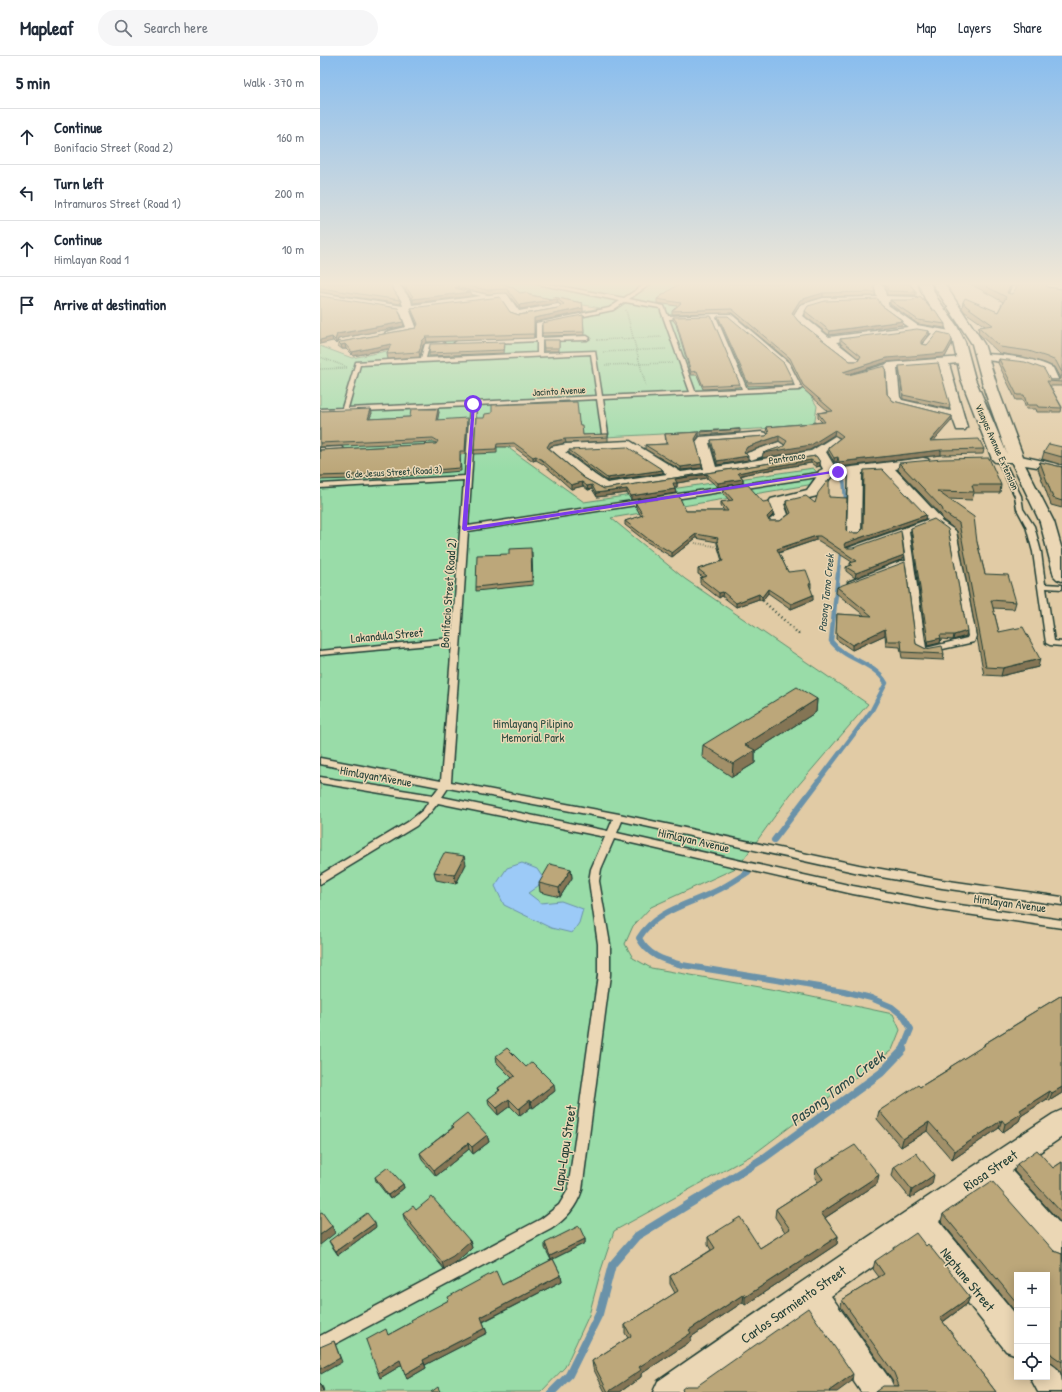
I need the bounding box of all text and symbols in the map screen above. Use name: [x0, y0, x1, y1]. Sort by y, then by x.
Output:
search box: [98, 10, 378, 46]
text: Mapleaf: [20, 15, 74, 41]
icon: search: [112, 17, 134, 39]
text: Search here: [144, 17, 208, 38]
text: Map: [916, 18, 936, 37]
text: Layers: [958, 18, 991, 37]
text: Share: [1013, 18, 1042, 37]
text: 5 min: [16, 71, 50, 94]
text: Walk · 370 m: [244, 73, 304, 91]
text: Continue: [54, 117, 102, 138]
icon: ahead: [16, 126, 38, 148]
text: 160 m: [276, 128, 304, 146]
text: Bonifacio Street (Road 2): [54, 138, 173, 156]
text: Turn left: [54, 173, 104, 194]
icon: left: [16, 182, 38, 204]
text: 200 m: [274, 184, 304, 202]
text: Intramuros Street (Road 1): [54, 194, 181, 212]
text: Continue: [54, 229, 102, 250]
icon: ahead: [16, 238, 38, 260]
text: 10 m: [282, 240, 304, 258]
text: Himlayan Road 1: [54, 250, 129, 268]
icon: arrive: [16, 294, 38, 316]
text: Arrive at destination: [54, 294, 166, 315]
street label: Jacinto Avenue: [532, 383, 586, 399]
route start: [464, 395, 482, 413]
street label: Visayas Avenue Extension: [972, 402, 1022, 493]
street label: Pantranco: [768, 449, 806, 467]
street label: G. de Jesus Street (Road 3): [345, 463, 443, 481]
route end: [829, 463, 847, 481]
street label: Bonifacio Street (Road 2): [436, 537, 460, 649]
water label: Pasong Tamo Creek: [815, 552, 838, 633]
street label: Lakandula Street: [350, 623, 425, 647]
park label: Himlayang Pilipino Memorial Park: [493, 715, 573, 746]
street label: Himlayan Avenue: [339, 761, 414, 791]
street label: Himlayan Avenue: [657, 824, 732, 857]
street label: Himlayan Avenue: [973, 890, 1047, 917]
water label: Pasong Tamo Creek: [785, 1044, 890, 1131]
street label: Lapu-Lapu Street: [548, 1104, 581, 1192]
street label: Riosa Street: [959, 1145, 1021, 1195]
street label: Neptune Street: [936, 1243, 1000, 1316]
street label: Carlos Sarmiento Street: [736, 1260, 850, 1348]
map controls: [1014, 1272, 1050, 1380]
button: +: [1014, 1272, 1050, 1308]
button: −: [1014, 1308, 1050, 1344]
button: locate: [1014, 1344, 1050, 1380]

